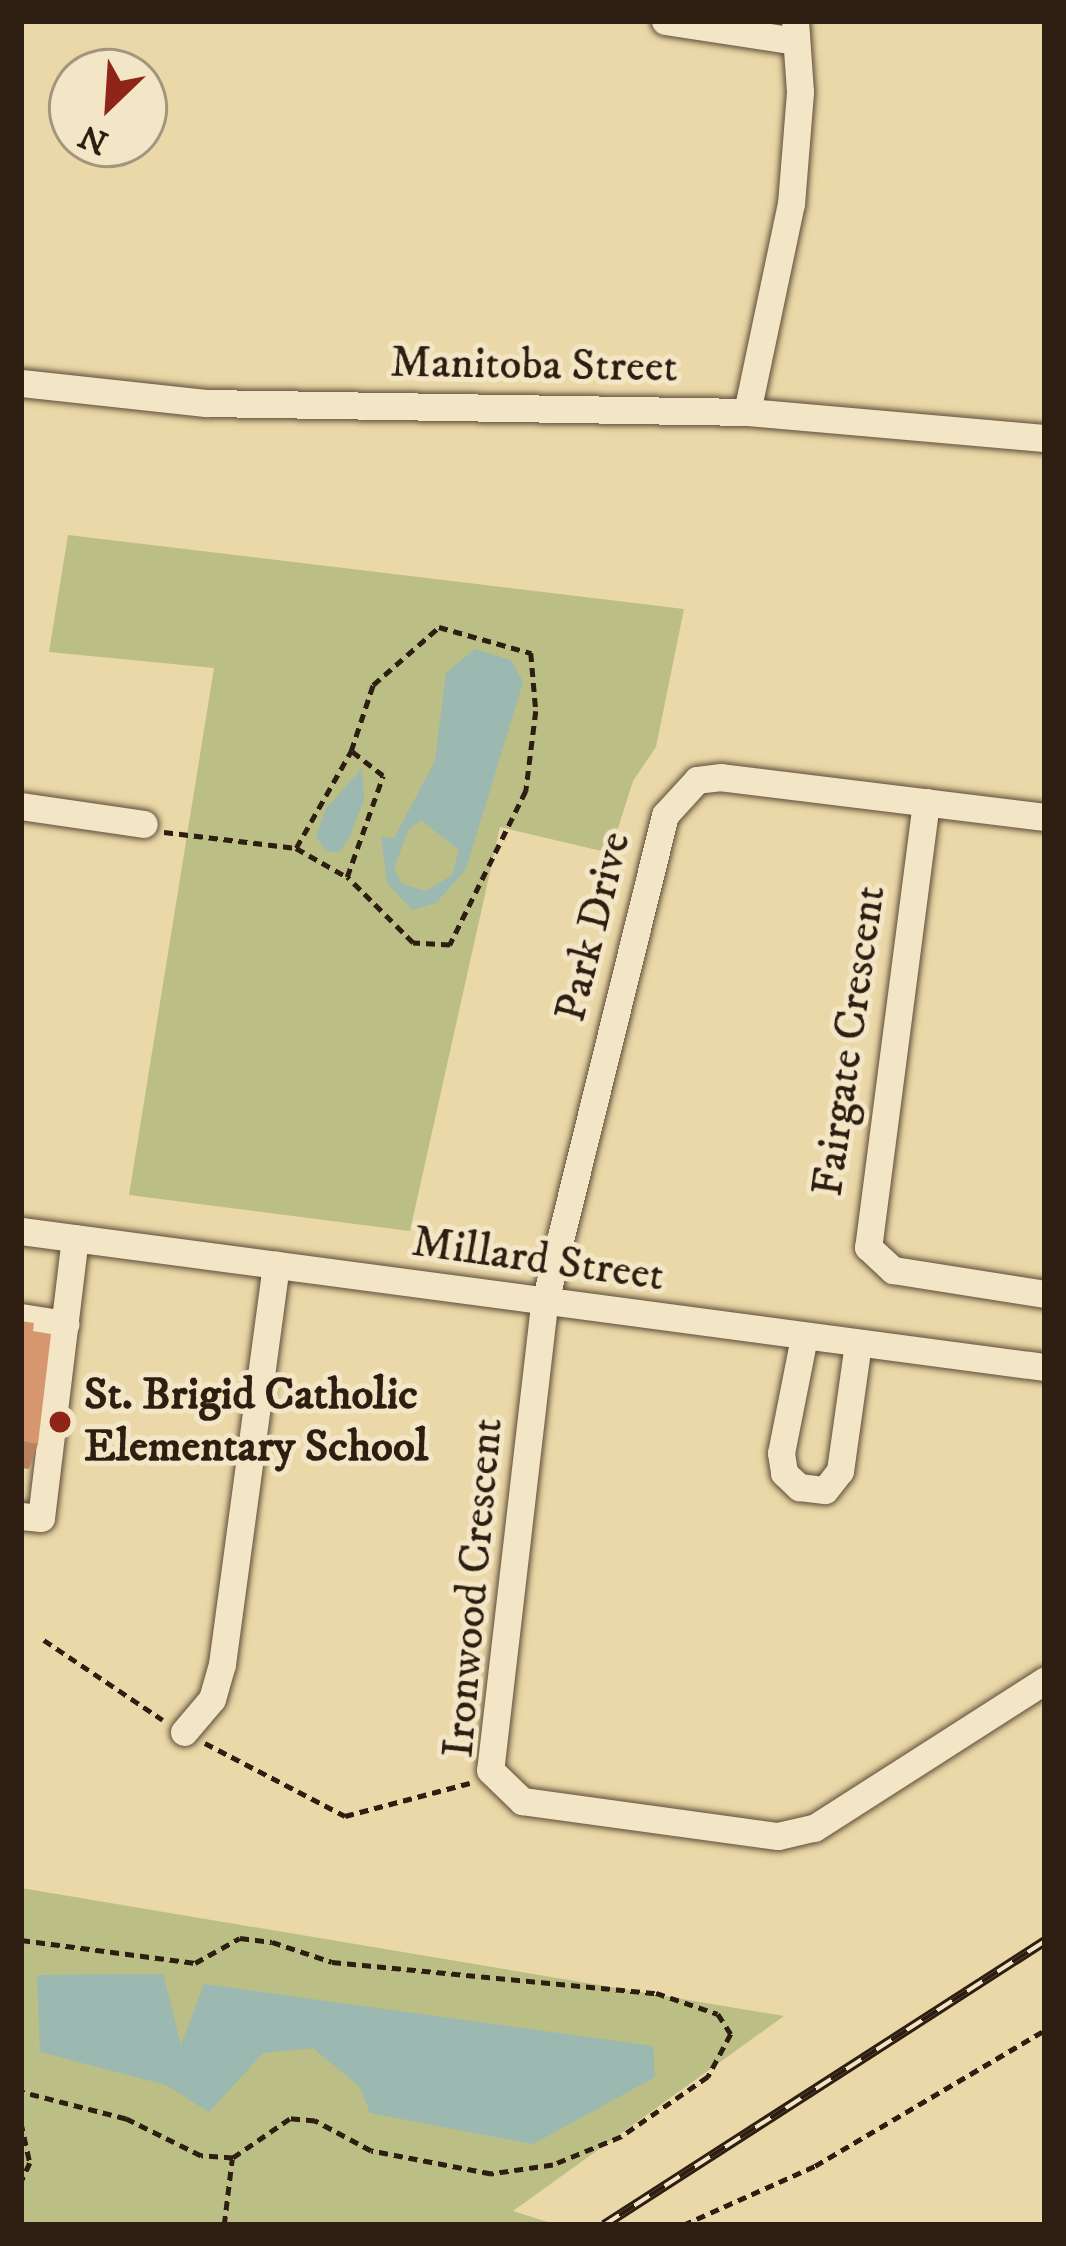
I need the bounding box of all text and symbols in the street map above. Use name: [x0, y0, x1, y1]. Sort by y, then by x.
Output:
north arrow: [48, 48, 168, 168]
text: N: [73, 114, 115, 163]
street label: Manitoba Street: [390, 336, 678, 396]
street label: Park Drive: [544, 826, 644, 1028]
street label: Fairgate Crescent: [801, 882, 899, 1200]
street label: Millard Street: [408, 1216, 668, 1304]
place label: St. Brigid Catholic Elementary School: [84, 1369, 428, 1475]
marker: St. Brigid Catholic Elementary School: [47, 1409, 73, 1435]
street label: Ironwood Crescent: [432, 1416, 516, 1760]

